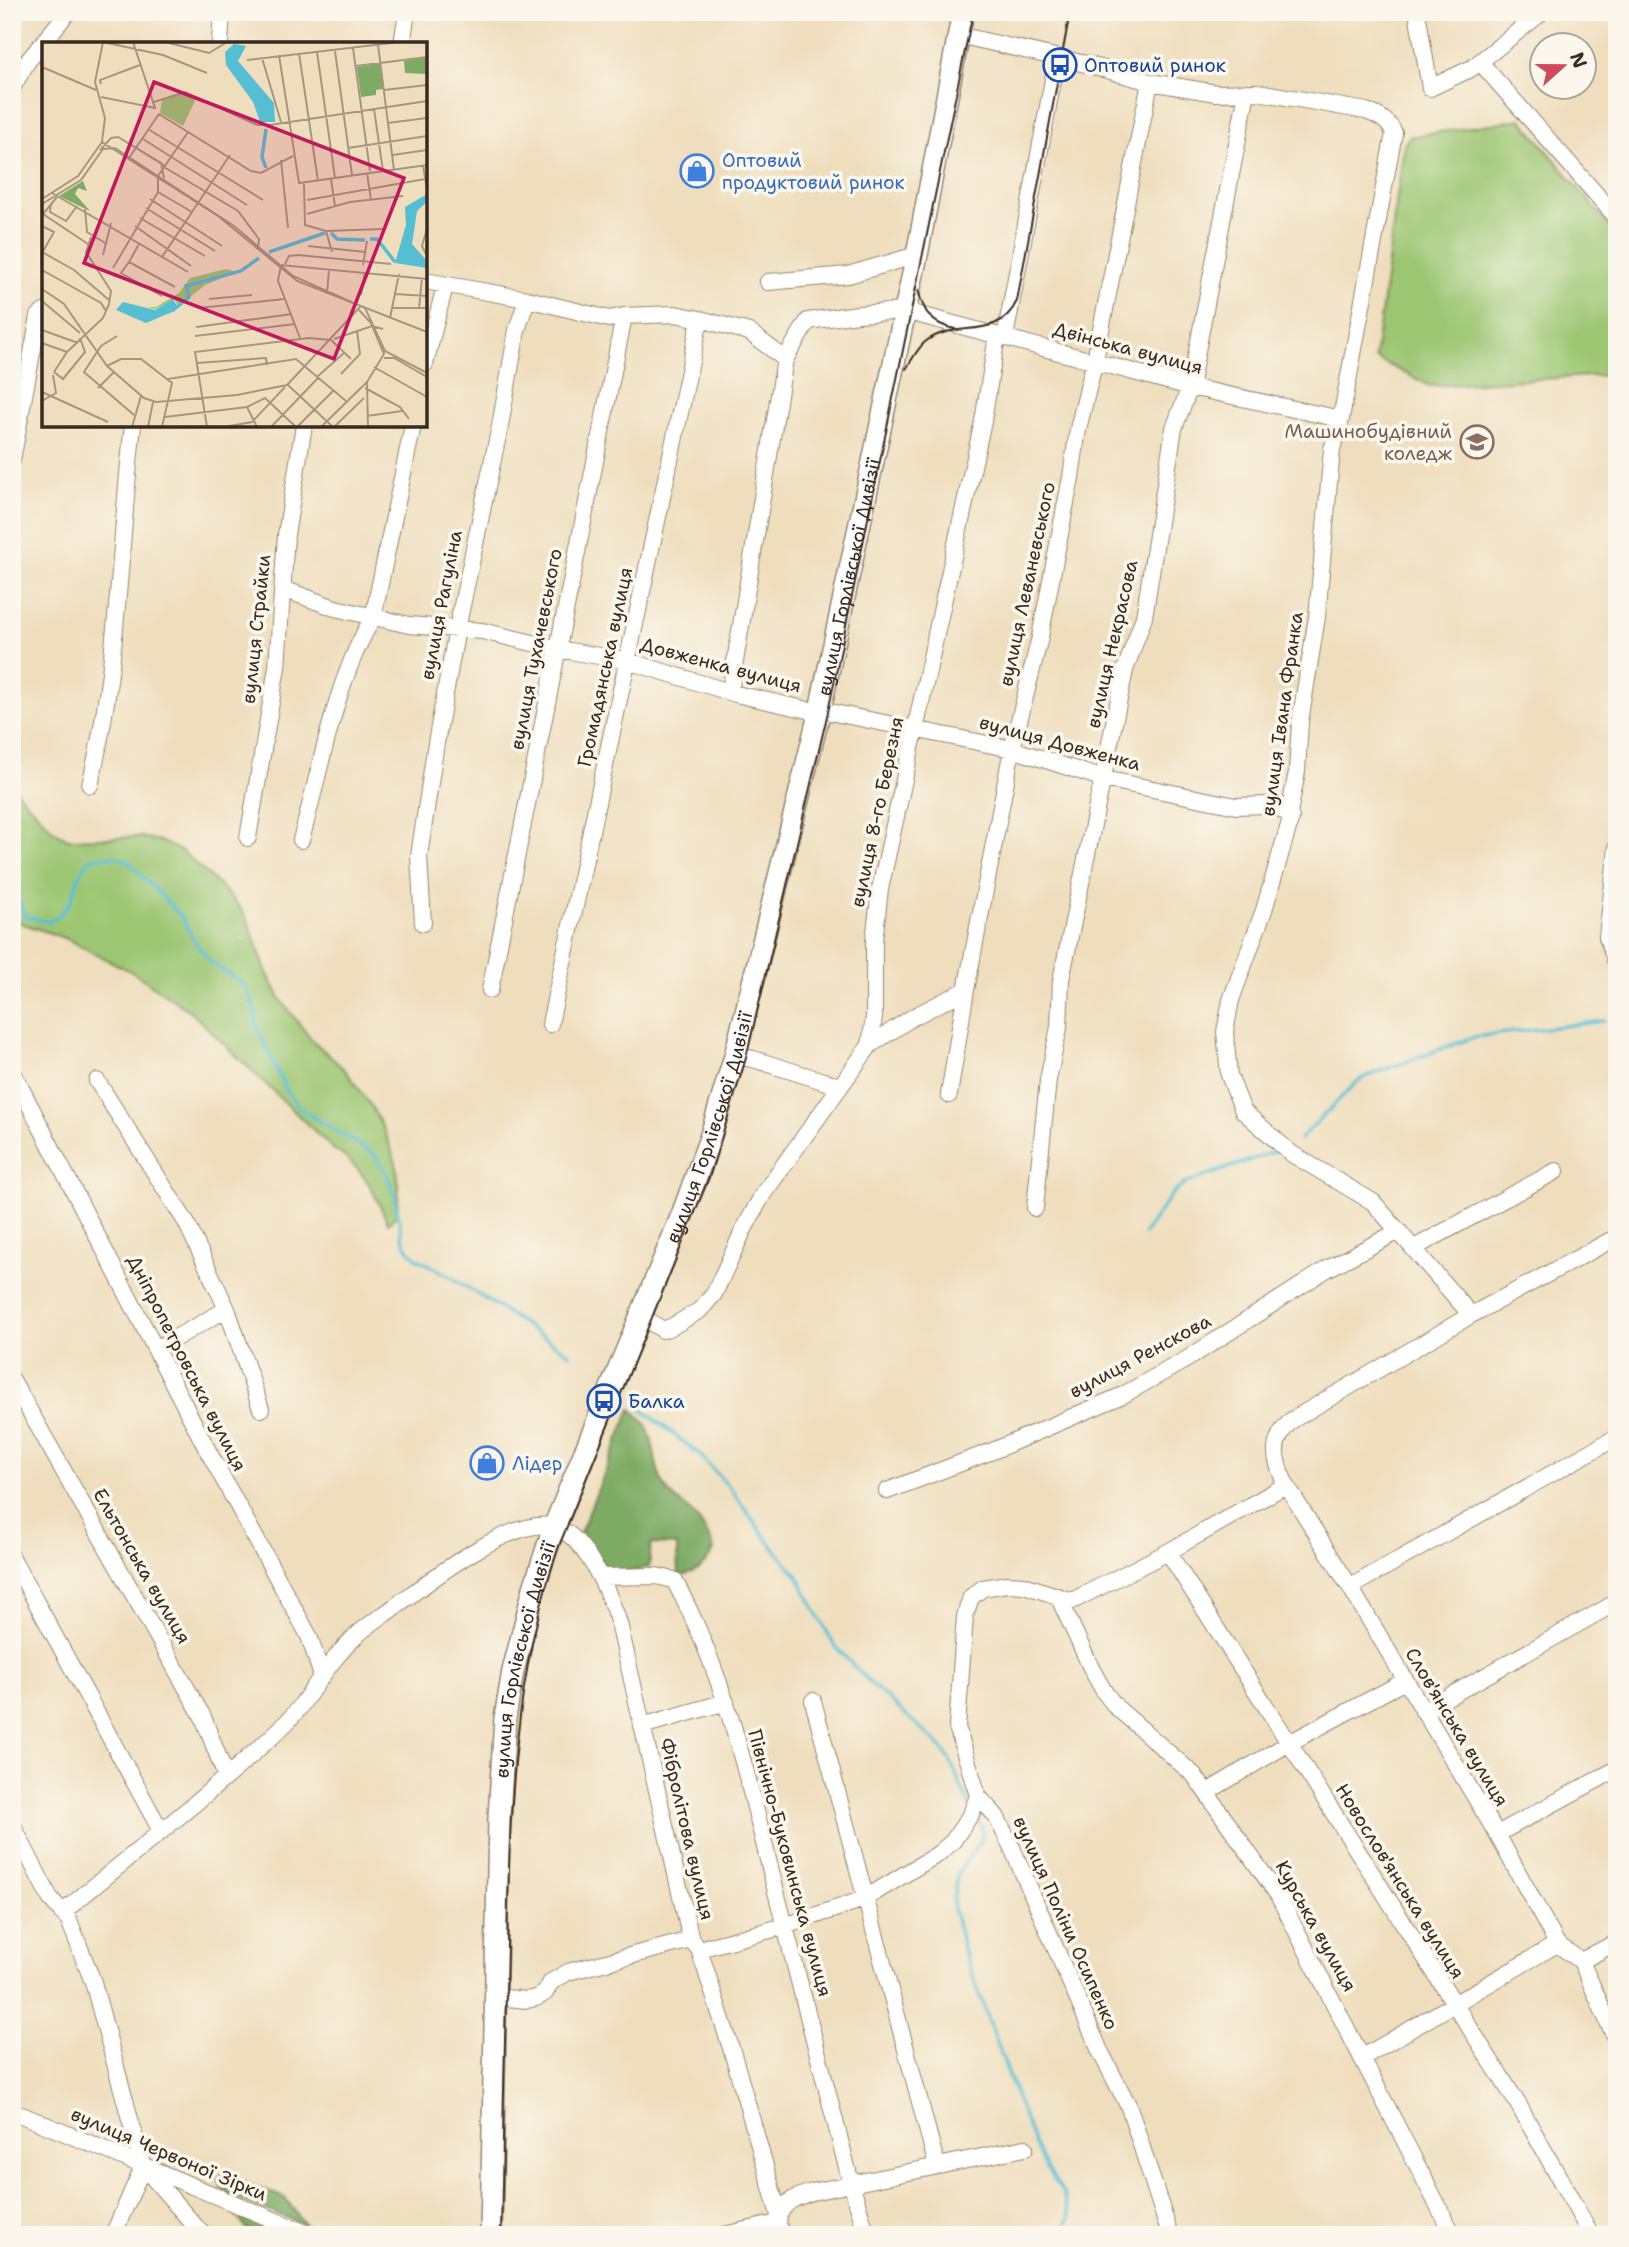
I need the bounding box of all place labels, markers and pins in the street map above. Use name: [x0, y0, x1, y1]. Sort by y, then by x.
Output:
bus stop icon: Оптовий ринок: [1041, 46, 1079, 84]
place label: Оптовий ринок: [1084, 53, 1226, 78]
place label: Оптовий продуктовий ринок: [722, 148, 905, 195]
shop icon: Оптовий продуктовий ринок: [678, 152, 716, 190]
place label: Машинобудівний коледж: [1284, 419, 1452, 466]
school or university icon: Машинобудівний коледж: [1458, 423, 1496, 461]
bus stop icon: Балка: [585, 1382, 623, 1420]
place label: Балка: [628, 1389, 685, 1414]
shop icon: Лідер: [468, 1444, 506, 1482]
place label: Лідер: [512, 1451, 563, 1476]

